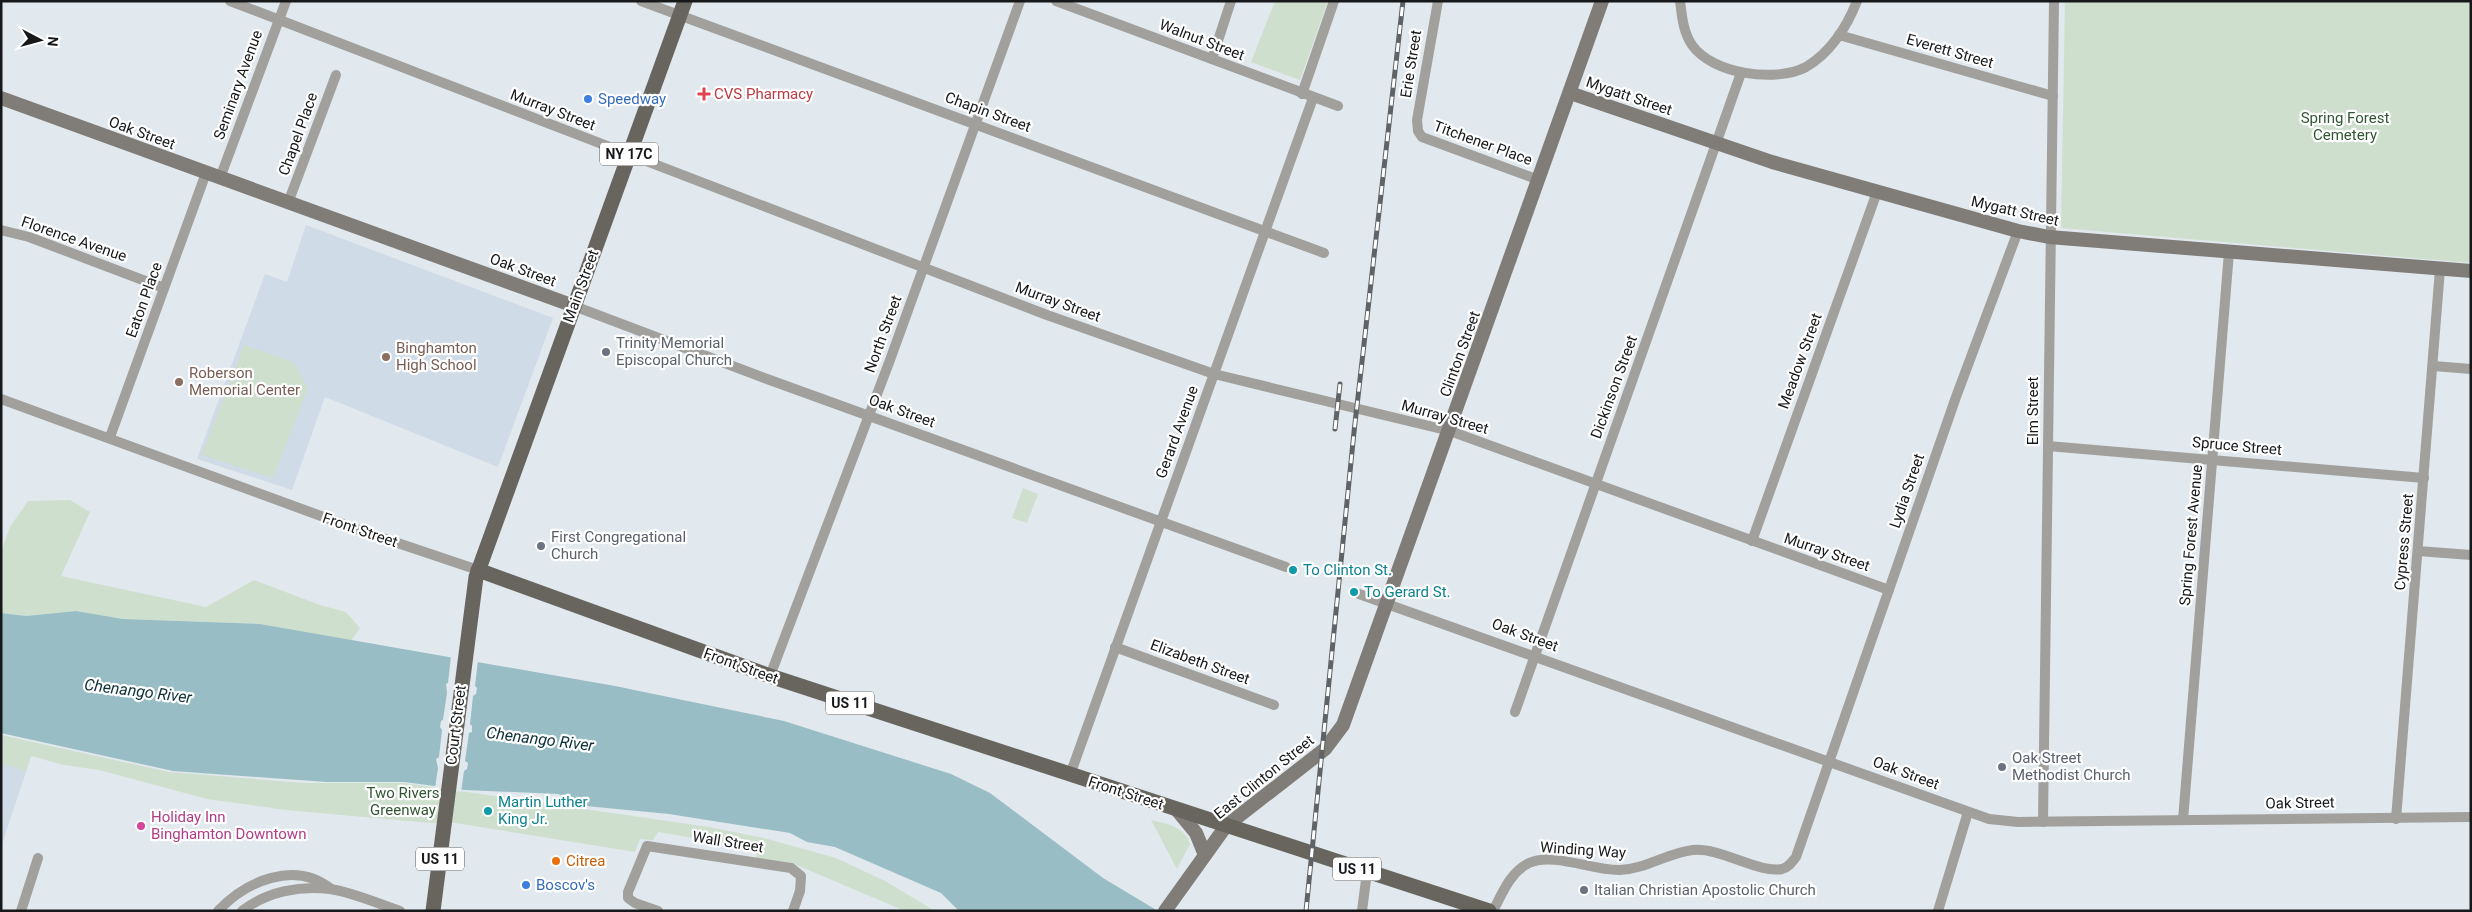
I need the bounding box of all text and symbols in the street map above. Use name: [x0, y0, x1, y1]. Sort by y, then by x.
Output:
north arrow: [15, 15, 65, 65]
street label: Walnut Street: [1157, 16, 1247, 64]
street label: Seminary Avenue: [210, 28, 266, 142]
street label: Erie Street: [1397, 29, 1425, 99]
street label: Everett Street: [1905, 30, 1996, 72]
text: N: [44, 36, 61, 47]
street label: Mygatt Street: [1584, 73, 1674, 119]
place label: CVS Pharmacy: [714, 85, 813, 103]
street label: Murray Street: [508, 86, 598, 135]
marker: CVS Pharmacy: [698, 88, 710, 100]
street label: Chapin Street: [943, 88, 1033, 136]
street label: Chapel Place: [275, 90, 321, 178]
place label: Speedway: [598, 90, 666, 108]
marker: Speedway: [582, 93, 594, 105]
park label: Spring Forest Cemetery: [2301, 109, 2389, 144]
street label: Oak Street: [106, 113, 178, 153]
street label: Titchener Place: [1431, 117, 1535, 169]
road number: NY 17C: [600, 142, 658, 166]
street label: Mygatt Street: [1969, 192, 2061, 230]
street label: Florence Avenue: [19, 213, 129, 265]
street label: Main Street: [559, 247, 603, 325]
street label: Oak Street: [487, 250, 559, 290]
street label: Eaton Place: [122, 260, 166, 340]
street label: Murray Street: [1013, 278, 1103, 326]
street label: North Street: [861, 293, 905, 375]
street label: Clinton Street: [1436, 308, 1484, 399]
street label: Meadow Street: [1774, 310, 1826, 411]
street label: Dickinson Street: [1587, 333, 1641, 441]
place label: Trinity Memorial Episcopal Church: [616, 334, 732, 369]
place label: Binghamton High School: [396, 339, 477, 374]
marker: Trinity Memorial Episcopal Church: [600, 346, 612, 358]
marker: Binghamton High School: [380, 351, 392, 363]
place label: Roberson Memorial Center: [189, 364, 300, 399]
marker: Roberson Memorial Center: [173, 376, 185, 388]
street label: Elm Street: [2024, 377, 2042, 445]
street label: Gerard Avenue: [1152, 383, 1202, 481]
street label: Oak Street: [866, 391, 938, 431]
street label: Murray Street: [1399, 396, 1491, 438]
street label: Spruce Street: [2191, 433, 2283, 459]
street label: Lydia Street: [1886, 451, 1928, 531]
street label: Spring Forest Avenue: [2176, 464, 2206, 606]
street label: Cypress Street: [2391, 493, 2417, 591]
street label: Front Street: [320, 509, 400, 551]
place label: First Congregational Church: [551, 528, 686, 563]
street label: Murray Street: [1782, 529, 1872, 575]
marker: First Congregational Church: [535, 540, 547, 552]
place label: To Clinton St.: [1303, 561, 1392, 579]
marker: To Clinton St.: [1287, 564, 1299, 576]
place label: To Gerard St.: [1364, 583, 1451, 601]
marker: To Gerard St.: [1348, 586, 1360, 598]
street label: Oak Street: [1489, 615, 1561, 655]
street label: Elizabeth Street: [1148, 636, 1252, 688]
street label: Front Street: [701, 644, 781, 688]
water label: Chenango River: [83, 675, 194, 707]
street label: Court Street: [442, 684, 470, 766]
road number: US 11: [826, 691, 874, 714]
water label: Chenango River: [485, 723, 596, 755]
street label: East Clinton Street: [1210, 731, 1318, 823]
place label: Oak Street Methodist Church: [2012, 749, 2131, 784]
street label: Oak Street: [1870, 753, 1942, 793]
marker: Oak Street Methodist Church: [1996, 761, 2008, 773]
street label: Front Street: [1086, 772, 1166, 814]
park label: Two Rivers Greenway: [367, 784, 439, 819]
place label: Martin Luther King Jr.: [498, 793, 588, 828]
street label: Oak Street: [2265, 793, 2335, 813]
marker: Martin Luther King Jr.: [482, 805, 494, 817]
place label: Holiday Inn Binghamton Downtown: [151, 808, 306, 843]
marker: Holiday Inn Binghamton Downtown: [135, 820, 147, 832]
street label: Wall Street: [691, 827, 765, 857]
street label: Winding Way: [1539, 838, 1627, 862]
road number: US 11: [416, 848, 464, 871]
place label: Citrea: [566, 852, 605, 870]
marker: Citrea: [550, 855, 562, 867]
road number: US 11: [1333, 858, 1381, 881]
place label: Boscov's: [536, 876, 595, 894]
marker: Boscov's: [520, 879, 532, 891]
place label: Italian Christian Apostolic Church: [1594, 881, 1816, 899]
marker: Italian Christian Apostolic Church: [1578, 884, 1590, 896]

